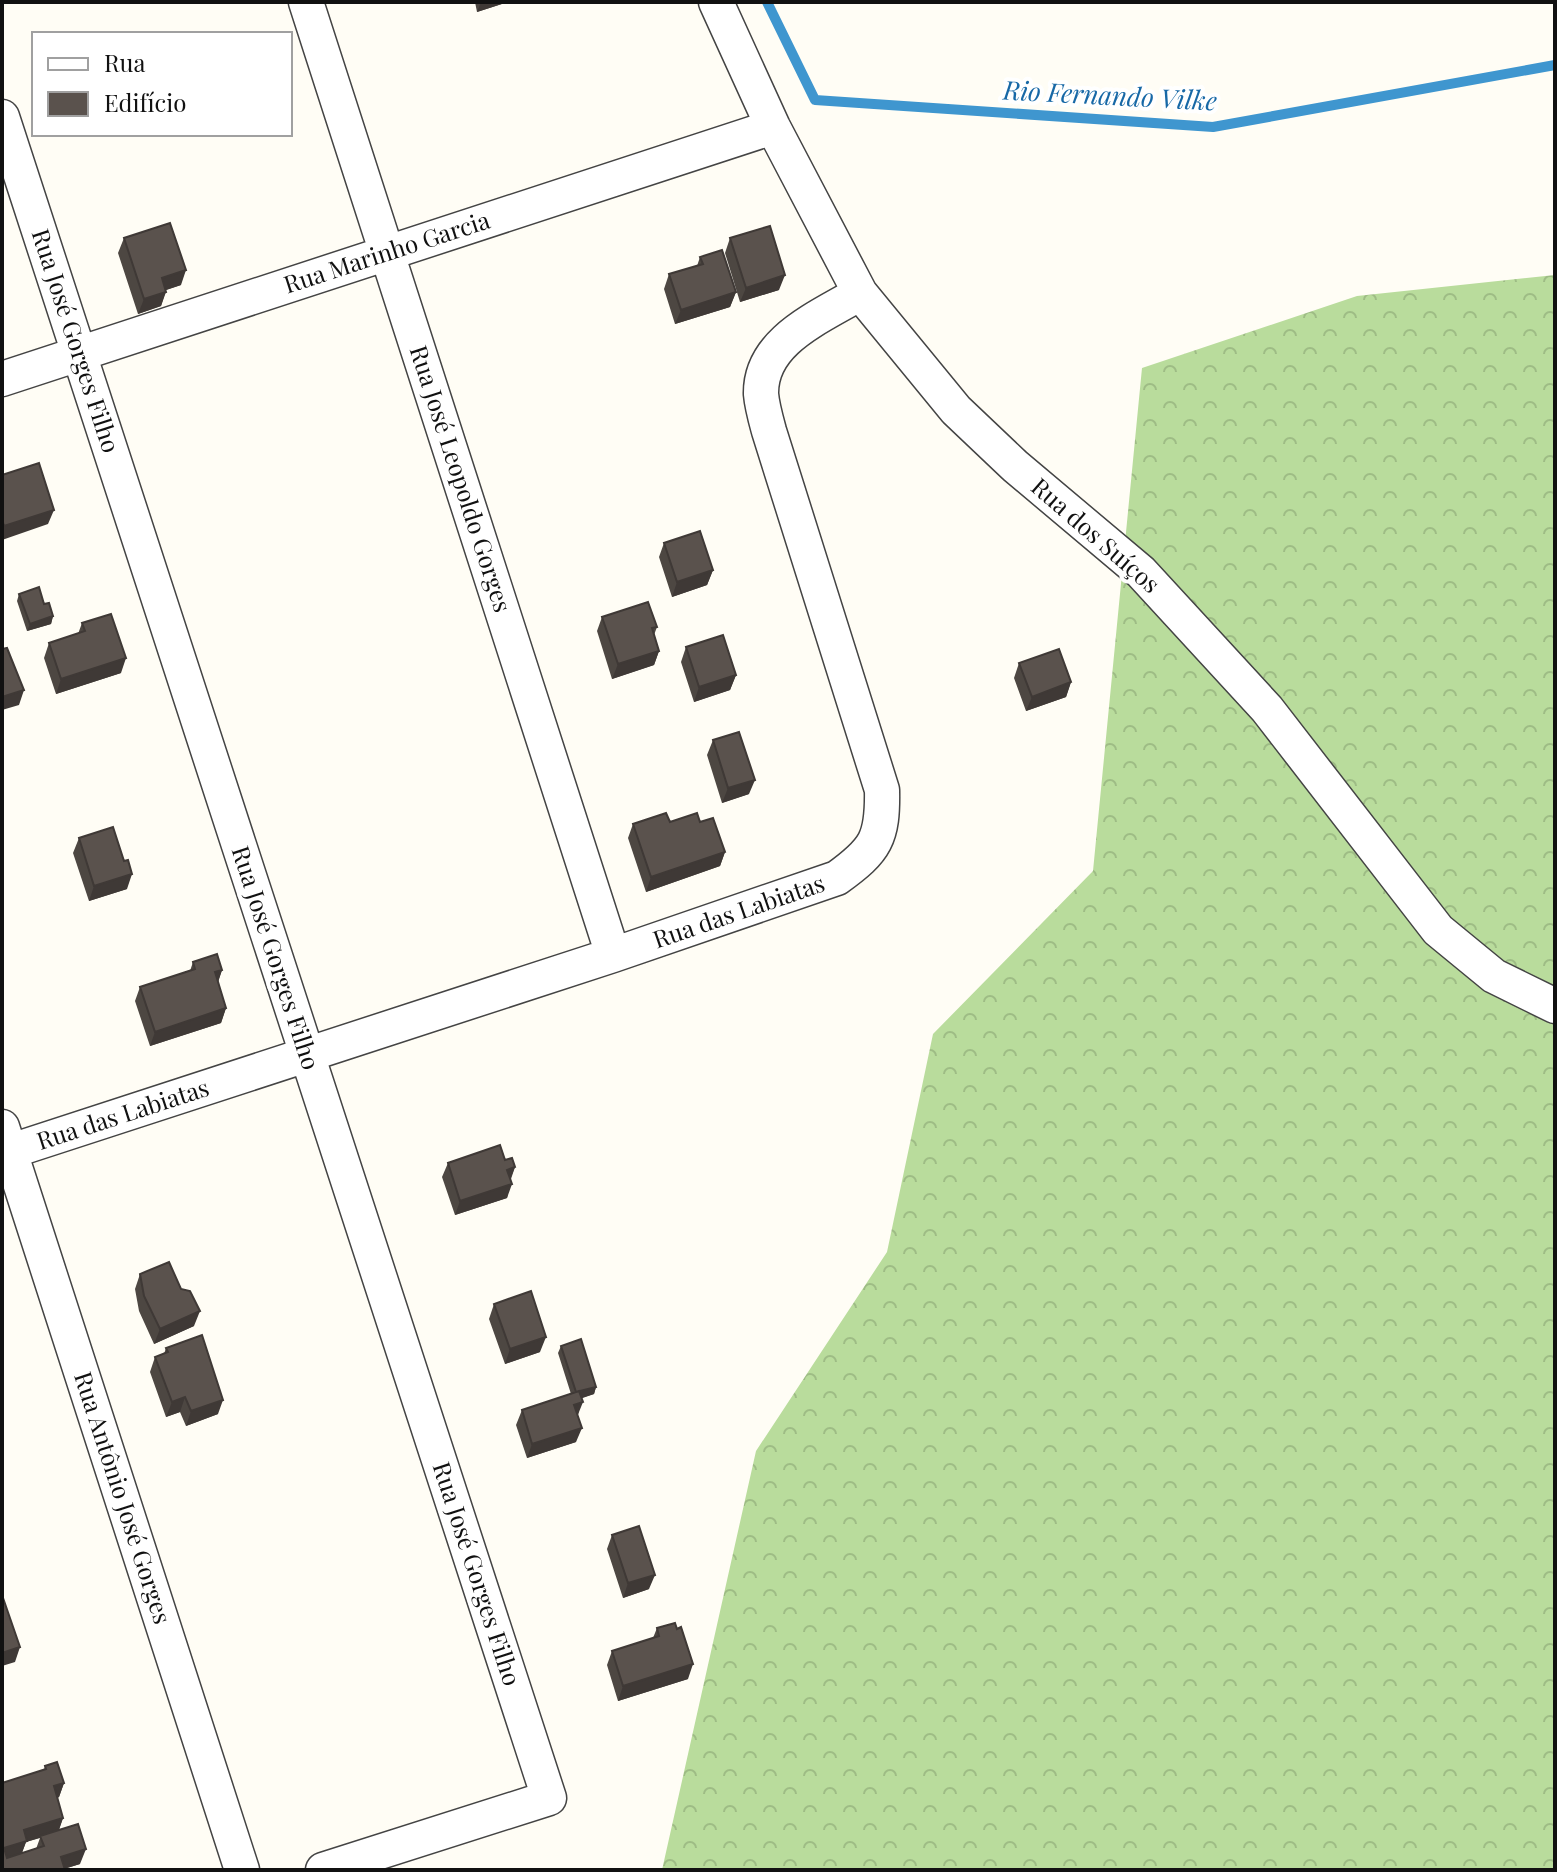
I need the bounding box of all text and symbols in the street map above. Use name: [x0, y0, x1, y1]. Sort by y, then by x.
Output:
legend: [32, 32, 292, 136]
text: Rua: [104, 46, 145, 78]
water label: Rio Fernando Vilke: [1001, 71, 1218, 118]
text: Edifício: [104, 86, 186, 118]
street label: Rua Marinho Garcia: [279, 203, 493, 299]
street label: Rua José Gorges Filho: [26, 224, 128, 456]
street label: Rua José Leopoldo Gorges: [404, 341, 520, 616]
street label: Rua dos Suíços: [1025, 470, 1167, 599]
street label: Rua José Gorges Filho: [226, 841, 328, 1073]
street label: Rua das Labiatas: [648, 866, 828, 954]
street label: Rua das Labiatas: [32, 1070, 213, 1156]
street label: Rua Antônio José Gorges: [68, 1367, 180, 1628]
street label: Rua José Gorges Filho: [427, 1457, 529, 1689]

